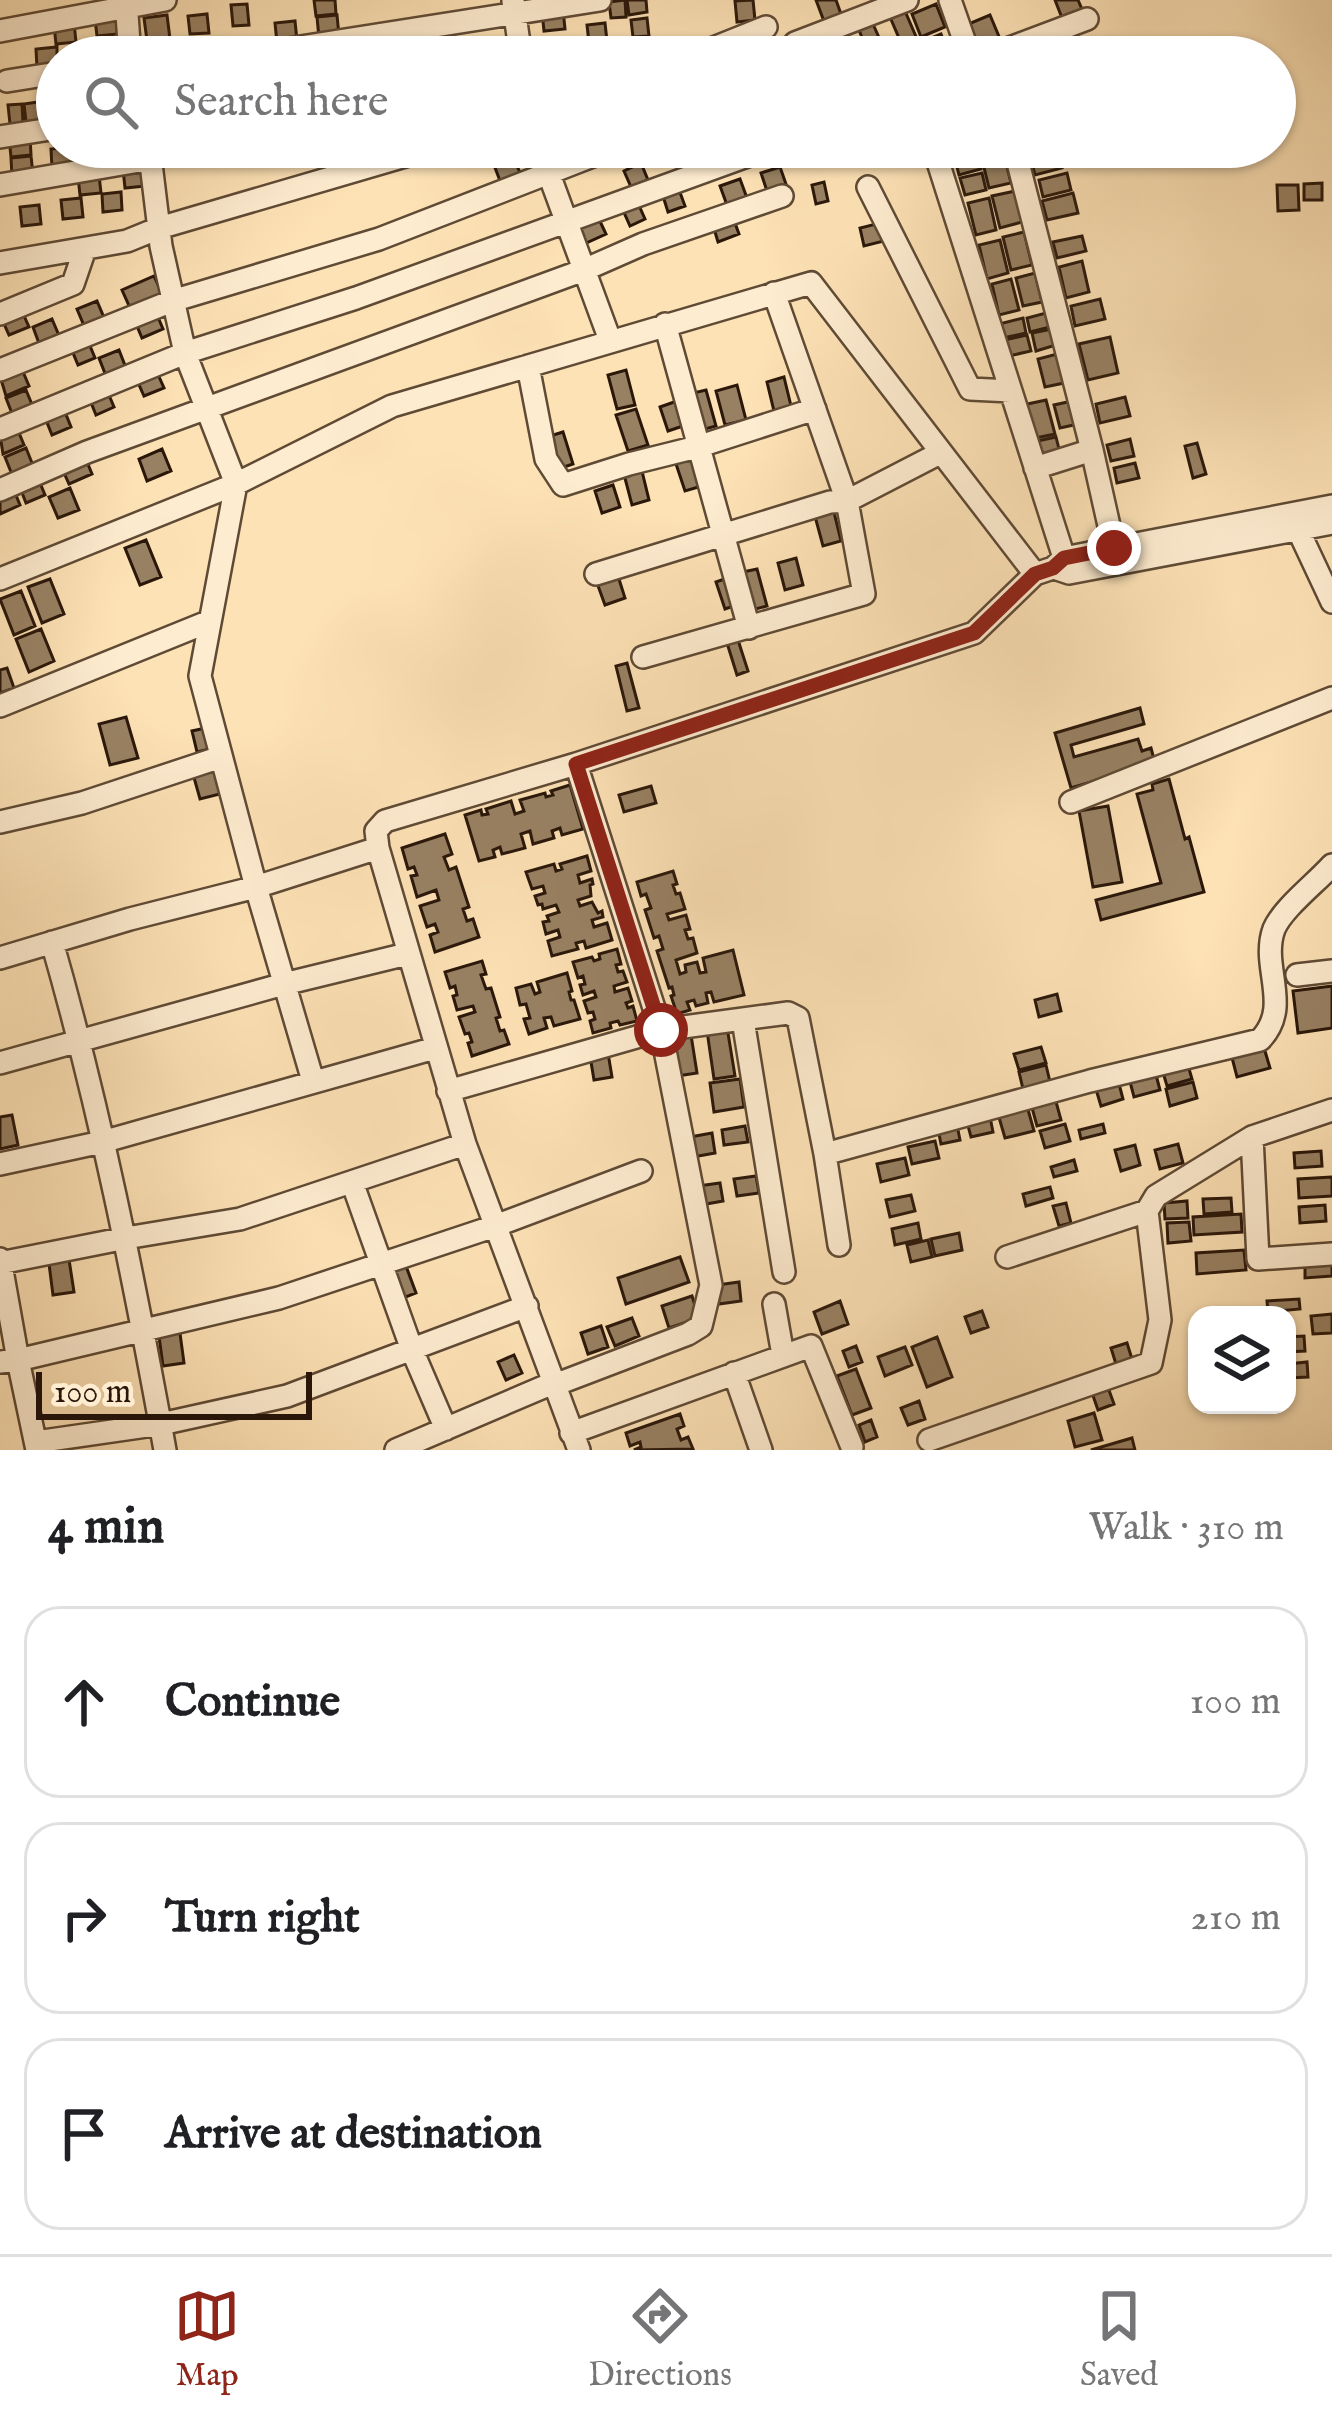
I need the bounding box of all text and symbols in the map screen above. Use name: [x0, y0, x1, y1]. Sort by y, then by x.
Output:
search box: [36, 36, 1296, 168]
icon: search: [78, 69, 144, 135]
text: Search here: [174, 74, 388, 131]
route end: [1087, 521, 1141, 575]
route start: [634, 1003, 688, 1057]
map controls: [1188, 1306, 1296, 1414]
button: layers: [1188, 1306, 1296, 1414]
scale bar: [36, 1366, 312, 1419]
text: 100 m: [54, 1372, 131, 1414]
text: 4 min: [48, 1496, 164, 1561]
text: Walk · 310 m: [1089, 1504, 1284, 1553]
icon: ahead: [51, 1669, 117, 1735]
text: Continue: [165, 1674, 340, 1731]
text: 100 m: [1190, 1678, 1281, 1727]
icon: right: [51, 1885, 117, 1951]
text: Turn right: [165, 1890, 360, 1947]
text: 210 m: [1191, 1894, 1281, 1943]
icon: arrive: [51, 2101, 117, 2167]
text: Arrive at destination: [165, 2106, 542, 2163]
tab: Map: [174, 2283, 240, 2397]
tab: Directions: [588, 2283, 732, 2397]
tab: Saved: [1080, 2283, 1158, 2397]

